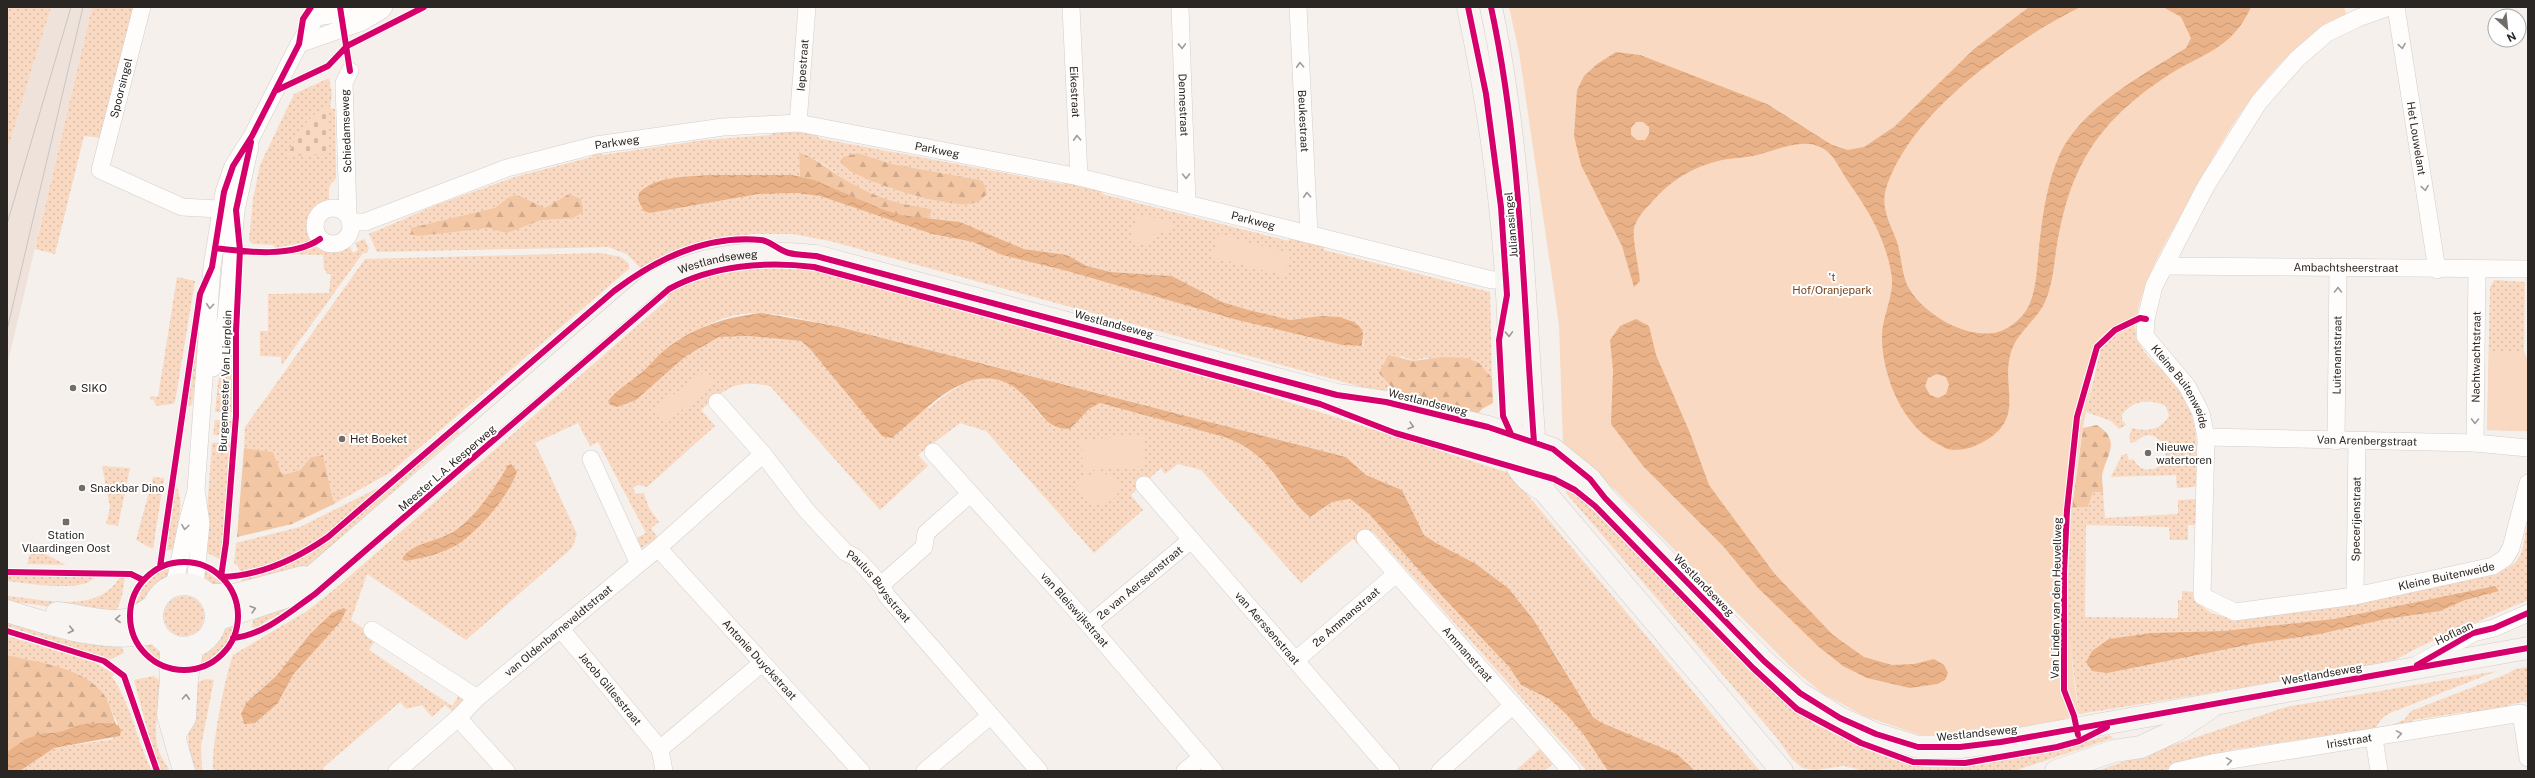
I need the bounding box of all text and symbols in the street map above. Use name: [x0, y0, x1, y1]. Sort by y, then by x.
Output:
north arrow: [2487, 8, 2527, 48]
text: N: [2505, 30, 2518, 44]
street label: Iepestraat: [794, 39, 810, 92]
one-way arrow: [2397, 42, 2406, 49]
one-way arrow: [1177, 43, 1186, 49]
street label: Spoorsingel: [108, 57, 134, 119]
one-way arrow: [1296, 62, 1305, 68]
street label: Eikestraat: [1068, 66, 1082, 118]
street label: Dennestraat: [1176, 73, 1191, 137]
street label: Schiedamseweg: [339, 89, 353, 173]
street label: Beukestraat: [1296, 89, 1311, 152]
street label: Het Louwelant: [2405, 101, 2428, 176]
street label: Parkweg: [594, 133, 640, 151]
one-way arrow: [1073, 135, 1081, 141]
street label: Parkweg: [914, 140, 961, 160]
one-way arrow: [1182, 173, 1191, 179]
one-way arrow: [2420, 185, 2428, 191]
one-way arrow: [1302, 192, 1311, 198]
street label: Julianasingel: [1502, 192, 1520, 258]
street label: Parkweg: [1230, 209, 1277, 232]
street label: Westlandseweg: [676, 248, 758, 276]
street label: Ambachtsheerstraat: [2293, 261, 2399, 274]
park label: 't Hof/Oranjepark: [1792, 271, 1872, 296]
one-way arrow: [2334, 287, 2342, 293]
one-way arrow: [205, 303, 214, 309]
street label: Westlandseweg: [1073, 308, 1155, 340]
street label: Burgemeester Van Lierplein: [217, 310, 233, 452]
street label: Nachtwachtstraat: [2469, 311, 2483, 403]
street label: Luitenantstraat: [2331, 316, 2343, 394]
one-way arrow: [1504, 331, 1513, 337]
street label: Kleine Buitenweide: [2149, 342, 2210, 430]
place label: SIKO: [81, 382, 107, 394]
marker: SIKO: [68, 383, 78, 393]
street label: Westlandseweg: [1387, 386, 1469, 418]
one-way arrow: [2471, 418, 2479, 424]
one-way arrow: [1408, 421, 1415, 430]
street label: Meester L.A. Kesperweg: [396, 422, 498, 513]
place label: Het Boeket: [350, 433, 407, 445]
street label: Van Arenbergstraat: [2317, 433, 2417, 448]
marker: Het Boeket: [337, 434, 347, 444]
place label: Nieuwe watertoren: [2156, 441, 2212, 466]
marker: Nieuwe watertoren: [2143, 448, 2153, 458]
street label: Specerijenstraat: [2349, 476, 2363, 562]
place label: Snackbar Dino: [90, 482, 164, 494]
marker: Snackbar Dino: [77, 483, 87, 493]
marker: Station Vlaardingen Oost: [61, 517, 71, 527]
street label: Van Linden van den Heuvellweg: [2049, 517, 2063, 679]
one-way arrow: [181, 524, 190, 530]
place label: Station Vlaardingen Oost: [22, 529, 110, 554]
street label: 2e van Aerssenstraat: [1094, 544, 1185, 622]
street label: Paulus Buysstraat: [845, 548, 913, 625]
street label: Westlandseweg: [1671, 552, 1737, 619]
street label: Kleine Buitenweide: [2397, 560, 2496, 592]
street label: van Bleiswijkstraat: [1038, 570, 1111, 649]
street label: van Oldenbarneveldtstraat: [502, 583, 614, 679]
street label: 2e Ammanstraat: [1310, 585, 1382, 649]
street label: van Aerssenstraat: [1233, 589, 1302, 667]
one-way arrow: [250, 605, 256, 613]
one-way arrow: [115, 615, 121, 624]
street label: Antonie Duyckstraat: [720, 617, 799, 702]
street label: Hoflaan: [2433, 619, 2475, 647]
street label: Ammanstraat: [1440, 624, 1495, 684]
one-way arrow: [68, 625, 75, 633]
street label: Jacob Gillesstraat: [577, 650, 644, 728]
street label: Westlandseweg: [2281, 661, 2363, 687]
one-way arrow: [181, 694, 190, 700]
street label: Westlandseweg: [1936, 723, 2018, 743]
one-way arrow: [2396, 730, 2402, 739]
street label: Irisstraat: [2326, 731, 2373, 750]
one-way arrow: [2226, 757, 2232, 766]

